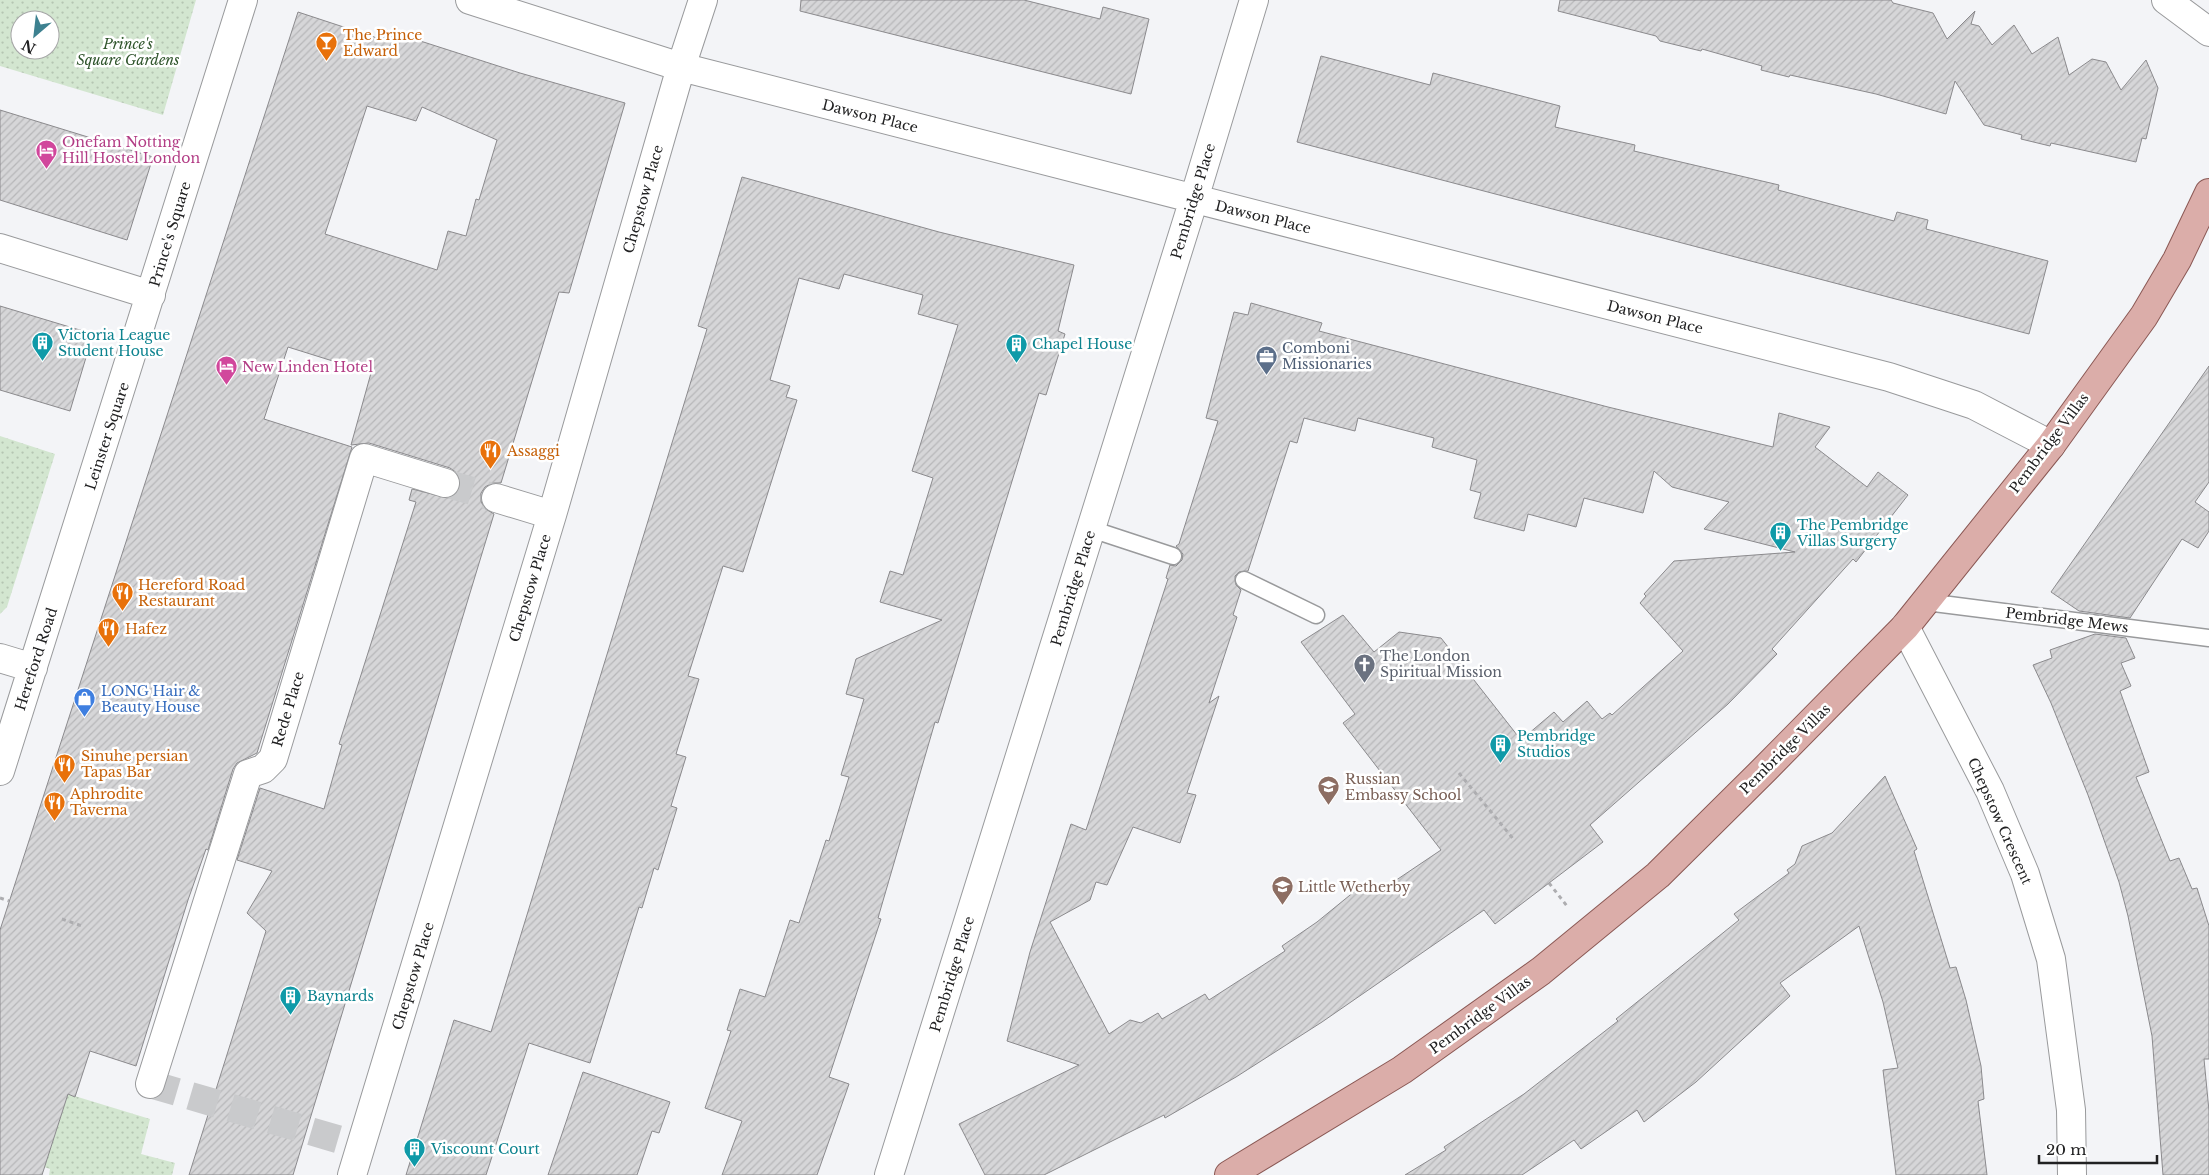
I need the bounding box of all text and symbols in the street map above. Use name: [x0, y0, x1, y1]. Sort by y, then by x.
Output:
north arrow: [10, 10, 60, 60]
place label: The Prince Edward: [343, 26, 422, 60]
bar icon: The Prince Edward: [315, 31, 339, 62]
text: N: [19, 35, 39, 58]
park label: Prince's Square Gardens: [77, 35, 179, 69]
street label: Dawson Place: [820, 95, 920, 137]
place label: Onefam Notting Hill Hostel London: [62, 133, 200, 167]
hotel icon: Onefam Notting Hill Hostel London: [34, 138, 58, 169]
street label: Pembridge Place: [1167, 141, 1219, 261]
street label: Chepstow Place: [619, 143, 667, 255]
street label: Prince's Square: [145, 179, 195, 289]
street label: Dawson Place: [1213, 196, 1313, 238]
street label: Dawson Place: [1605, 296, 1705, 338]
place label: Victoria League Student House: [57, 326, 170, 360]
building icon: Victoria League Student House: [30, 331, 54, 362]
building icon: Chapel House: [1004, 332, 1028, 363]
place label: Chapel House: [1032, 335, 1132, 353]
place label: Comboni Missionaries: [1282, 339, 1372, 373]
office icon: Comboni Missionaries: [1254, 344, 1278, 375]
hotel icon: New Linden Hotel: [214, 355, 238, 386]
place label: New Linden Hotel: [242, 358, 373, 376]
street label: Leinster Square: [81, 380, 133, 492]
street label: Pembridge Villas: [2005, 389, 2093, 497]
restaurant icon: Assaggi: [479, 439, 503, 470]
place label: Assaggi: [506, 442, 560, 460]
place label: The Pembridge Villas Surgery: [1796, 516, 1909, 550]
building icon: The Pembridge Villas Surgery: [1769, 521, 1793, 552]
street label: Pembridge Place: [1047, 528, 1099, 648]
street label: Chepstow Place: [505, 532, 555, 644]
place label: Hereford Road Restaurant: [138, 576, 246, 610]
restaurant icon: Hereford Road Restaurant: [110, 581, 134, 612]
street label: Pembridge Mews: [2005, 604, 2129, 636]
street label: Hereford Road: [11, 605, 61, 713]
restaurant icon: Hafez: [97, 617, 121, 648]
place label: Hafez: [125, 620, 167, 638]
place label: The London Spiritual Mission: [1380, 647, 1502, 681]
church icon: The London Spiritual Mission: [1352, 652, 1376, 683]
street label: Rede Place: [268, 669, 308, 749]
place label: LONG Hair & Beauty House: [101, 682, 201, 716]
shop icon: LONG Hair & Beauty House: [73, 687, 97, 718]
street label: Pembridge Villas: [1736, 700, 1834, 798]
place label: Pembridge Studios: [1517, 727, 1596, 761]
building icon: Pembridge Studios: [1489, 732, 1513, 763]
place label: Sinuhe persian Tapas Bar: [81, 747, 189, 781]
restaurant icon: Sinuhe persian Tapas Bar: [53, 752, 77, 783]
street label: Chepstow Crescent: [1964, 755, 2036, 888]
place label: Russian Embassy School: [1345, 770, 1462, 804]
school or university icon: Russian Embassy School: [1317, 775, 1341, 806]
place label: Aphrodite Taverna: [69, 785, 143, 819]
restaurant icon: Aphrodite Taverna: [42, 790, 66, 821]
school or university icon: Little Wetherby: [1270, 875, 1294, 906]
place label: Little Wetherby: [1298, 878, 1411, 896]
street label: Pembridge Place: [926, 914, 978, 1034]
street label: Chepstow Place: [388, 920, 438, 1032]
street label: Pembridge Villas: [1426, 972, 1534, 1058]
building icon: Baynards: [279, 984, 303, 1015]
place label: Baynards: [307, 987, 374, 1005]
scale bar: [2039, 1132, 2156, 1164]
building icon: Viscount Court: [403, 1137, 427, 1168]
place label: Viscount Court: [430, 1140, 540, 1158]
text: 20 m: [2046, 1140, 2086, 1159]

